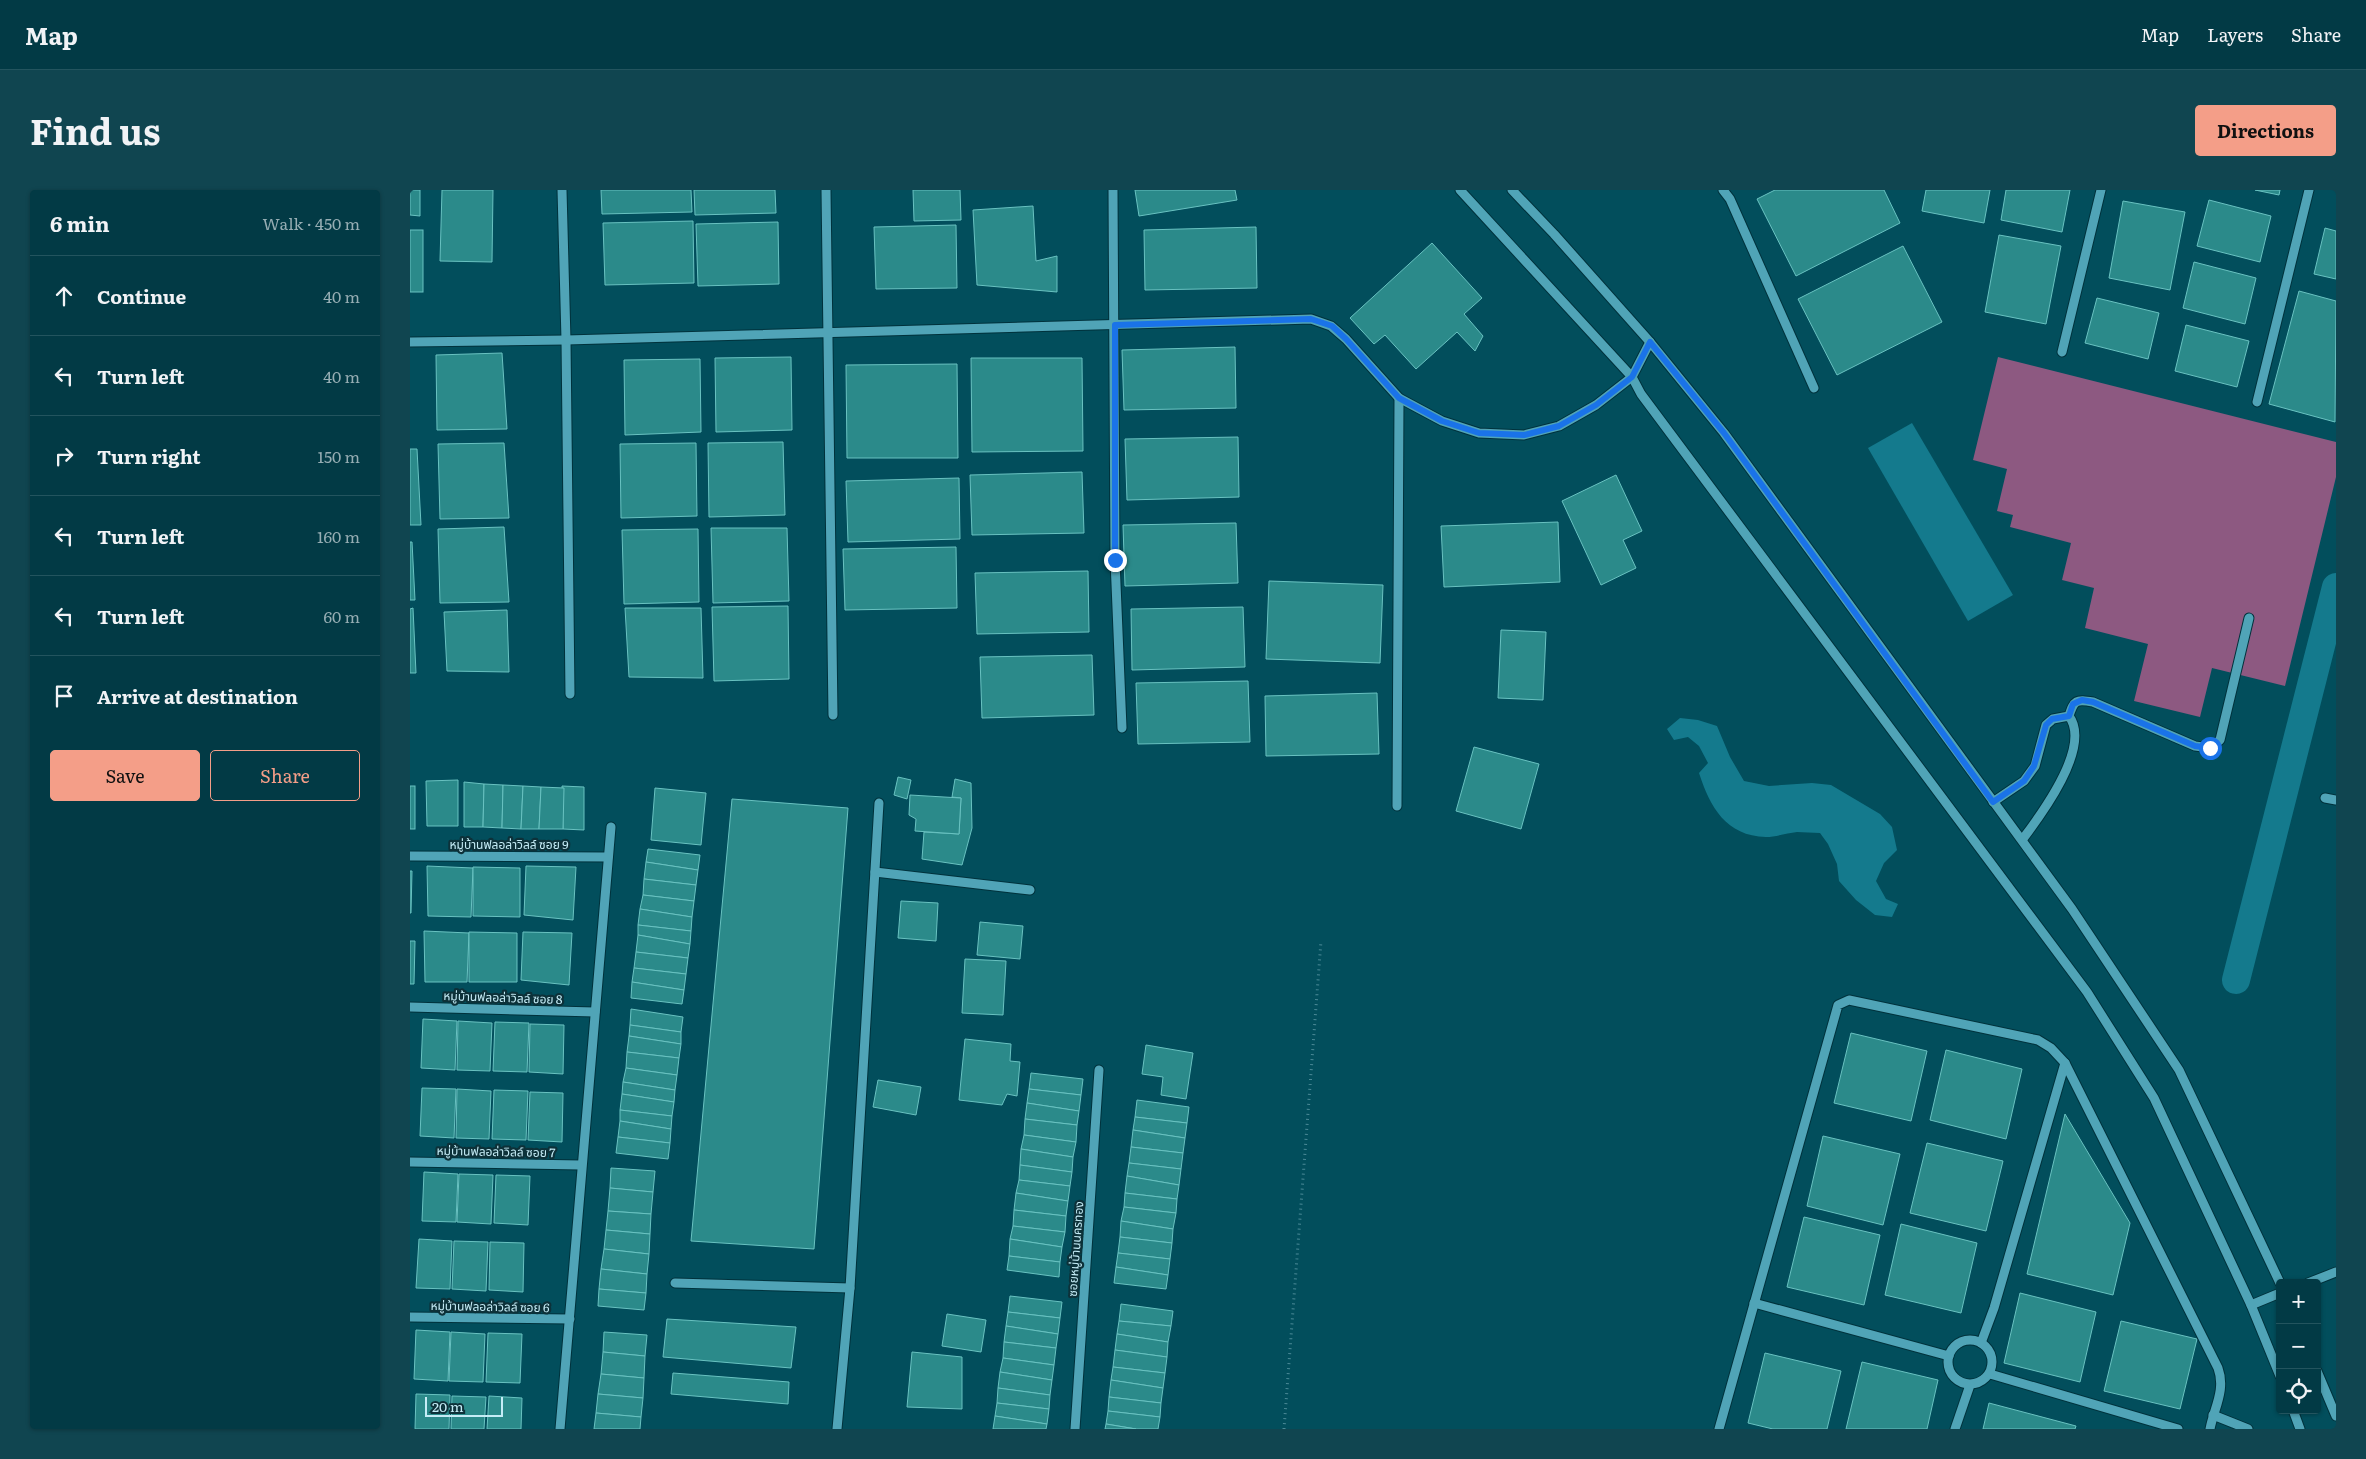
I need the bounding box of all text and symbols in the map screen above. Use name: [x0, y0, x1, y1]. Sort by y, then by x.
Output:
text: Map: [25, 17, 78, 52]
text: Map: [2141, 21, 2179, 48]
text: Layers: [2207, 21, 2263, 48]
text: Share: [2291, 21, 2341, 48]
text: Find us: [30, 104, 160, 156]
button: Directions: [2195, 105, 2336, 156]
text: 6 min: [50, 207, 110, 238]
text: Walk · 450 m: [262, 211, 360, 235]
icon: ahead: [50, 282, 78, 310]
text: Continue: [97, 282, 186, 310]
text: 40 m: [323, 284, 360, 308]
icon: left: [50, 362, 78, 390]
text: Turn left: [97, 362, 184, 390]
text: 40 m: [323, 364, 360, 388]
icon: right: [50, 442, 78, 470]
text: Turn right: [97, 442, 201, 470]
text: 150 m: [317, 444, 360, 468]
icon: left: [50, 522, 78, 550]
text: Turn left: [97, 522, 184, 550]
text: 160 m: [317, 524, 360, 548]
route end: [1104, 549, 1127, 572]
icon: left: [50, 602, 78, 630]
text: Turn left: [97, 602, 184, 630]
text: 60 m: [323, 604, 360, 628]
icon: arrive: [50, 682, 78, 710]
text: Arrive at destination: [97, 682, 298, 710]
route start: [2199, 737, 2222, 760]
button: Save: [50, 750, 200, 801]
button: Share: [210, 750, 360, 801]
street label: หมู่บ้านฟลอล่าวิลล์ ซอย 9: [450, 835, 568, 853]
street label: หมู่บ้านฟลอล่าวิลล์ ซอย 8: [443, 986, 563, 1008]
street label: หมู่บ้านฟลอล่าวิลล์ ซอย 7: [436, 1141, 556, 1161]
street label: ซอยหมู่บ้านนครทอง: [1063, 1201, 1087, 1297]
map controls: [2276, 1279, 2321, 1414]
button: +: [2276, 1279, 2321, 1324]
street label: หมู่บ้านฟลอล่าวิลล์ ซอย 6: [430, 1296, 550, 1316]
button: −: [2276, 1324, 2321, 1369]
button: locate: [2276, 1369, 2321, 1414]
scale bar: [425, 1394, 502, 1417]
text: 20 m: [432, 1396, 464, 1416]

